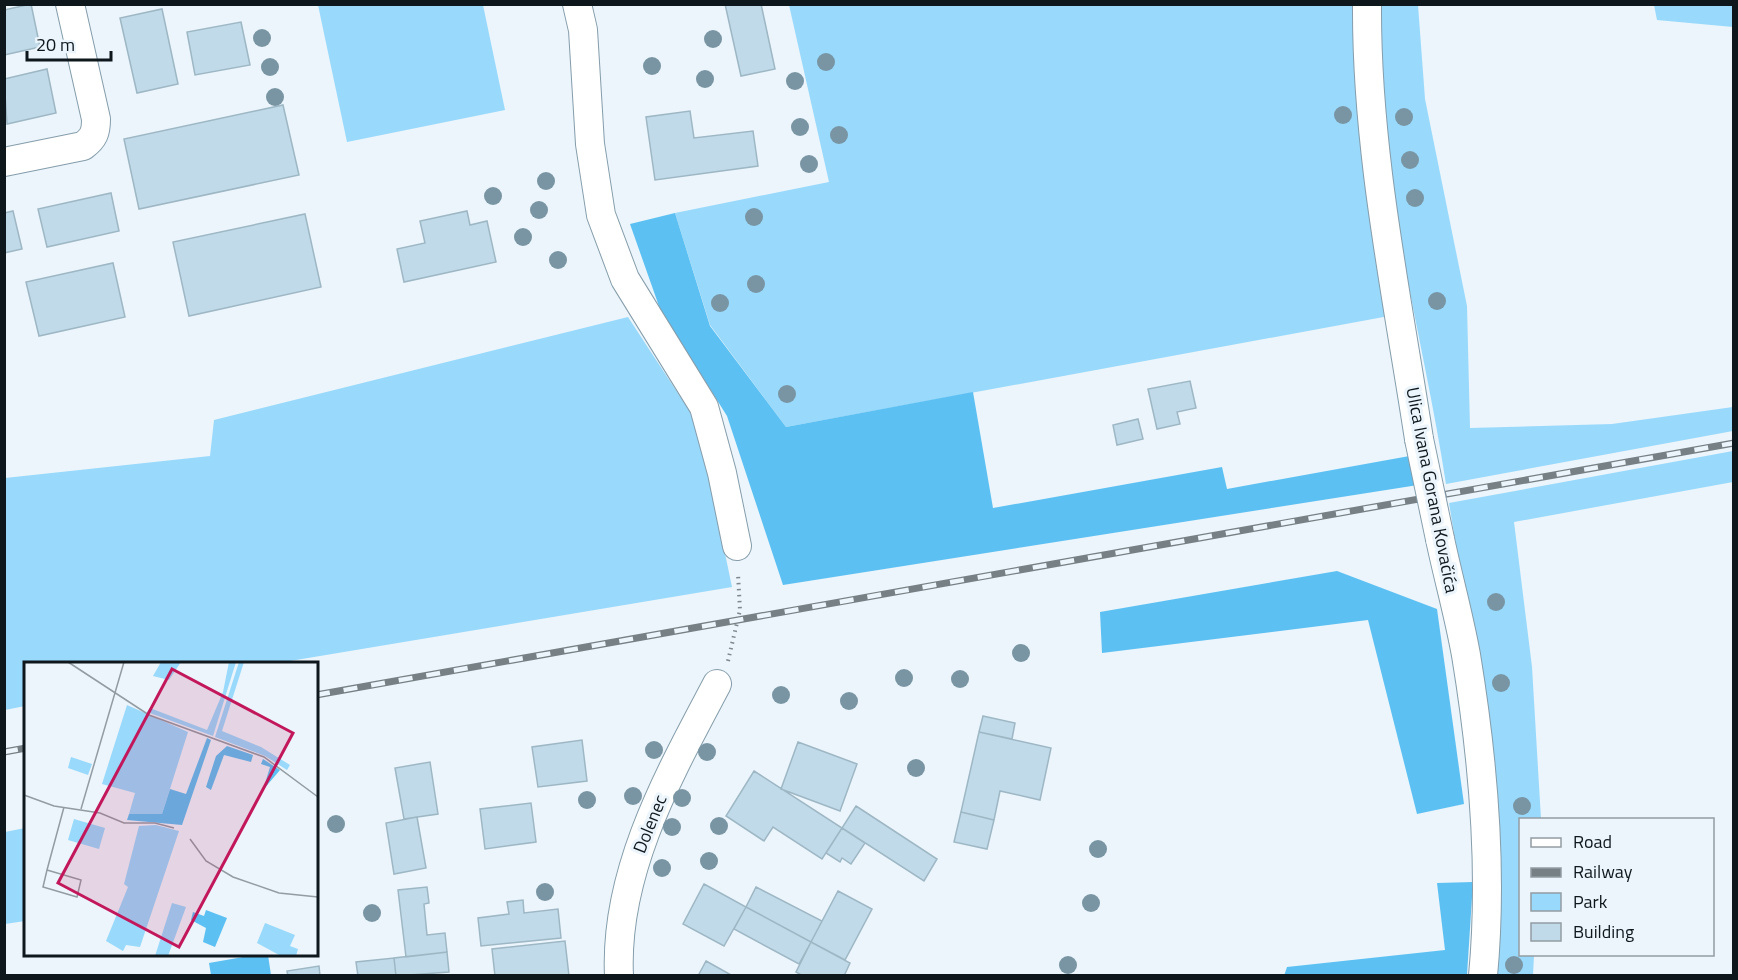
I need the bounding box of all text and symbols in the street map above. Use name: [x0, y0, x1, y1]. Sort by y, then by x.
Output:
scale bar: [27, 24, 111, 62]
text: 20 m: [36, 31, 75, 58]
street label: Ulica Ivana Gorana Kovačića: [1399, 385, 1466, 595]
inset map: [24, 662, 318, 956]
street label: Dolenec: [626, 790, 674, 857]
legend: [1519, 818, 1714, 956]
text: Road: [1573, 828, 1612, 855]
text: Railway: [1573, 858, 1633, 885]
text: Park: [1573, 888, 1608, 915]
text: Building: [1573, 918, 1634, 945]

